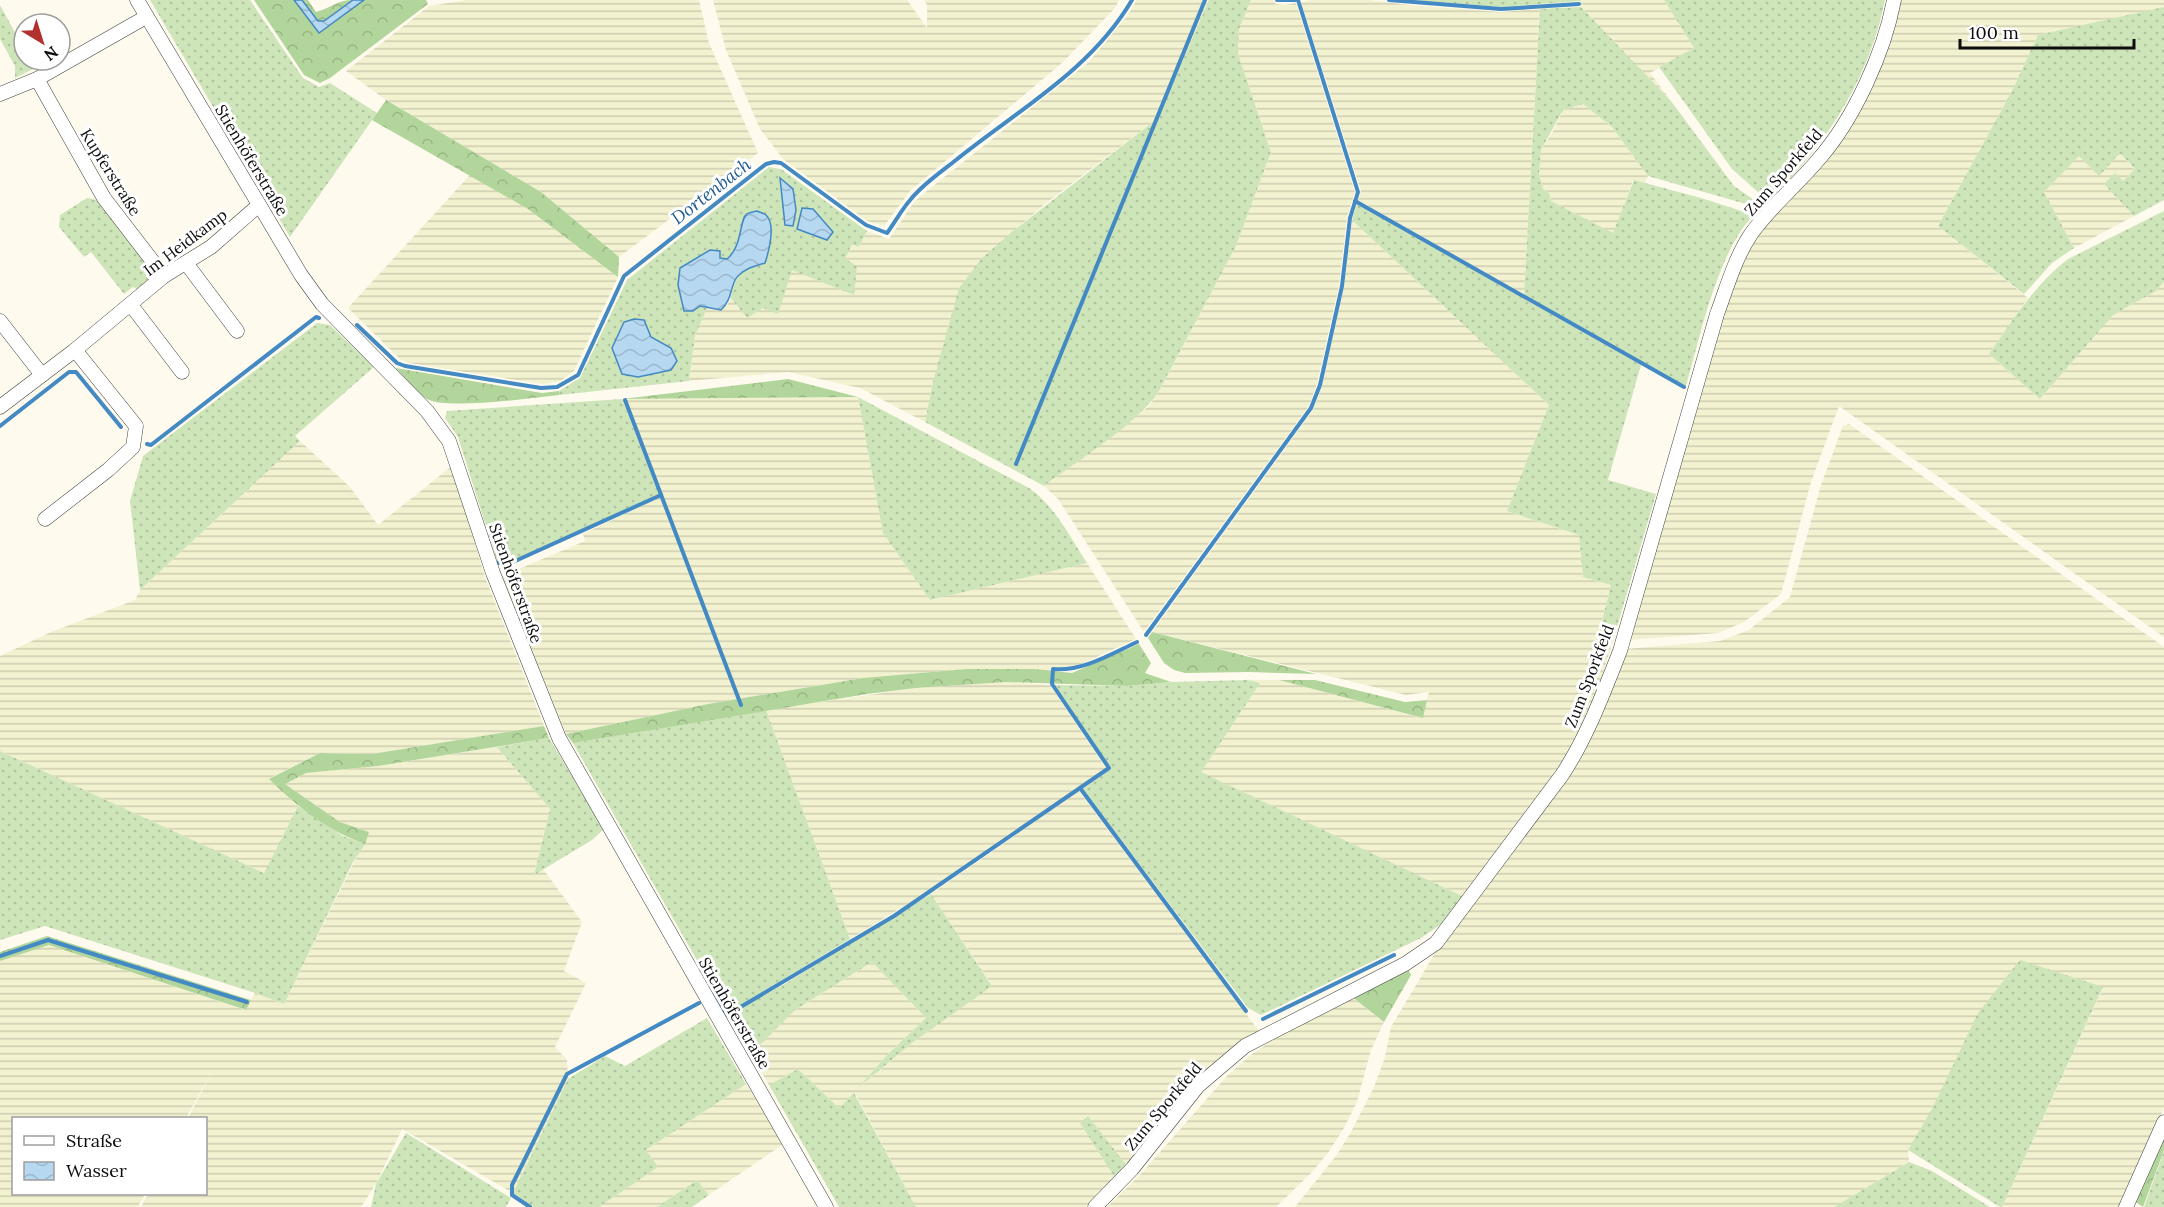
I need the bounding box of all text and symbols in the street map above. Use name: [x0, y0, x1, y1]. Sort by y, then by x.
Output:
north arrow: [12, 12, 72, 72]
scale bar: [1960, 12, 2134, 50]
text: 100 m: [1969, 21, 2019, 44]
text: N: [40, 42, 62, 66]
street label: Stienhöferstraße: [211, 101, 293, 219]
street label: Zum Sporkfeld: [1740, 124, 1827, 220]
street label: Kupferstraße: [76, 125, 146, 220]
water label: Dortenbach: [667, 152, 756, 229]
street label: Im Heidkamp: [139, 204, 231, 280]
street label: Stienhöferstraße: [485, 520, 547, 646]
street label: Zum Sporkfeld: [1560, 621, 1618, 731]
street label: Stienhöferstraße: [695, 953, 775, 1073]
street label: Zum Sporkfeld: [1120, 1057, 1206, 1154]
legend: [12, 1117, 207, 1195]
text: Straße: [66, 1129, 122, 1152]
text: Wasser: [66, 1159, 127, 1182]

